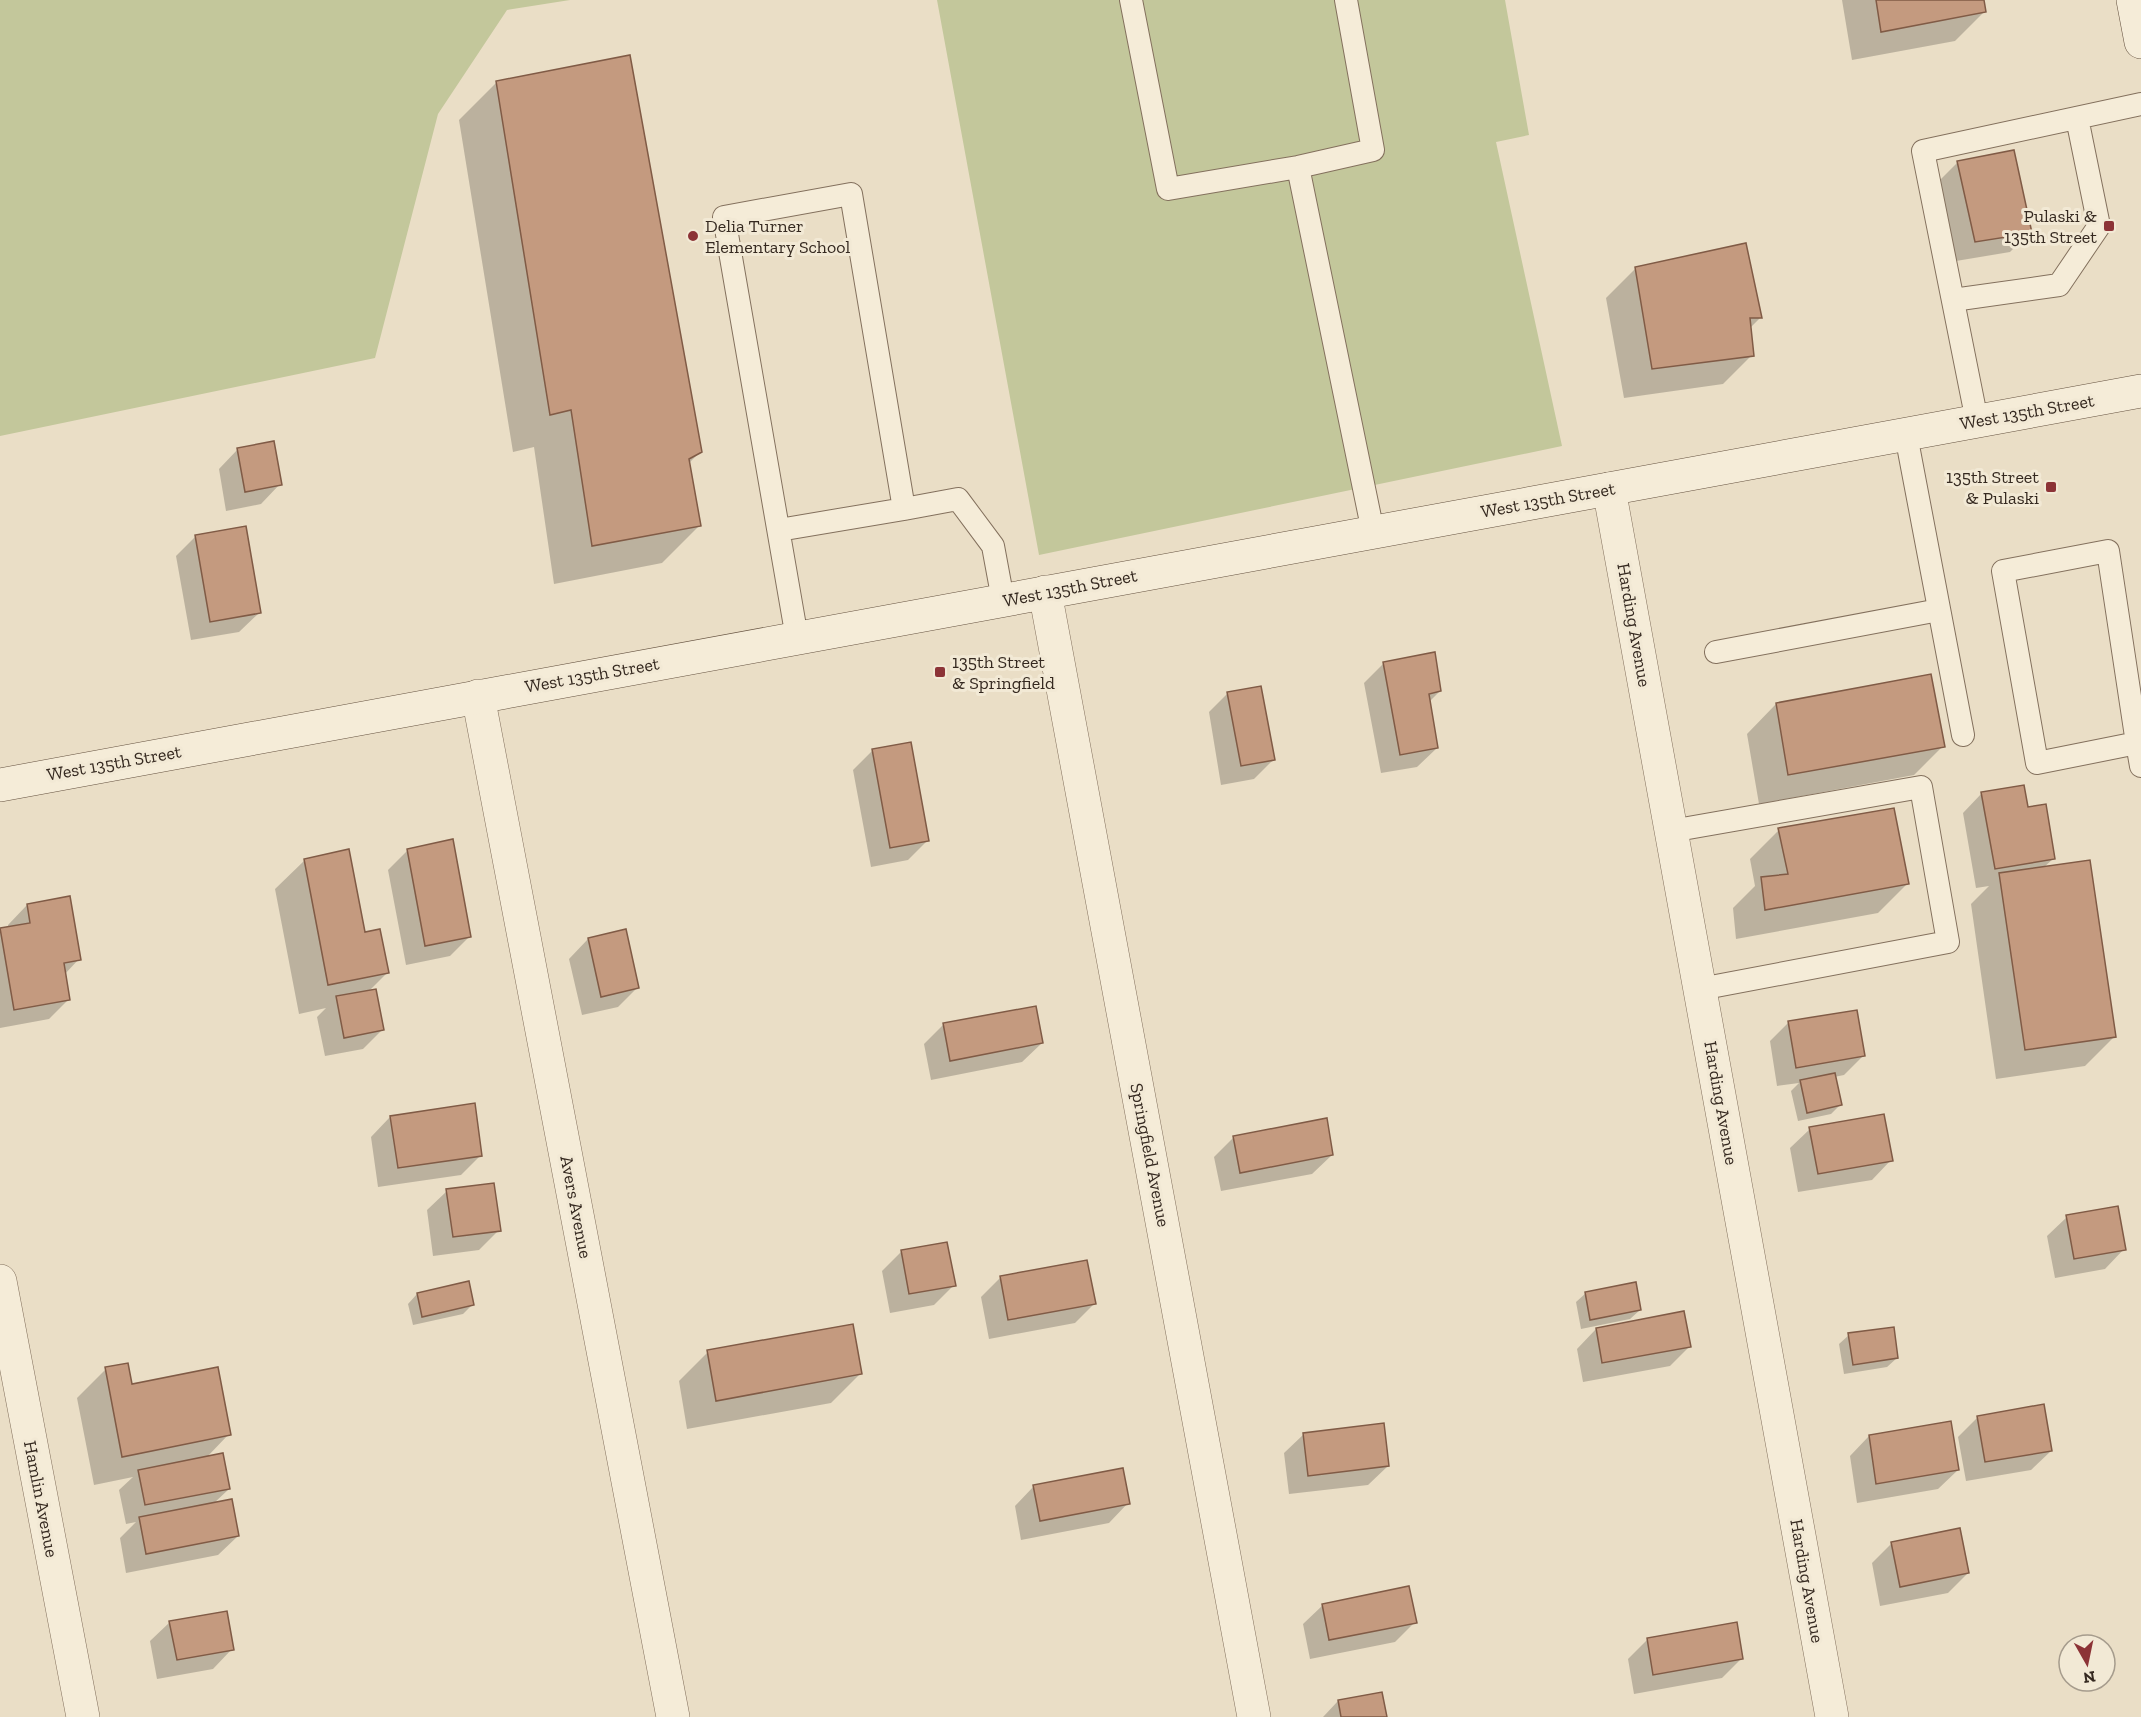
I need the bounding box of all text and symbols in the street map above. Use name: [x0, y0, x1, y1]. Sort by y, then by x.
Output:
place label: Pulaski & 135th Street: [2004, 205, 2097, 248]
place label: Delia Turner Elementary School: [705, 215, 850, 258]
marker: Pulaski & 135th Street: [2102, 219, 2116, 233]
marker: Delia Turner Elementary School: [686, 229, 700, 243]
street label: West 135th Street: [1958, 389, 2096, 435]
place label: 135th Street & Pulaski: [1946, 466, 2039, 509]
street label: West 135th Street: [1479, 477, 1617, 523]
marker: 135th Street & Pulaski: [2044, 480, 2058, 494]
street label: Harding Avenue: [1612, 561, 1656, 689]
street label: West 135th Street: [1001, 564, 1139, 612]
place label: 135th Street & Springfield: [952, 651, 1055, 694]
street label: West 135th Street: [523, 652, 661, 698]
marker: 135th Street & Springfield: [933, 665, 947, 679]
street label: West 135th Street: [45, 740, 183, 786]
street label: Harding Avenue: [1699, 1039, 1743, 1167]
street label: Springfield Avenue: [1125, 1081, 1175, 1229]
street label: Avers Avenue: [555, 1154, 597, 1260]
street label: Hamlin Avenue: [19, 1439, 63, 1559]
street label: Harding Avenue: [1785, 1517, 1829, 1645]
north arrow: [2057, 1633, 2117, 1693]
text: N: [2082, 1667, 2097, 1688]

